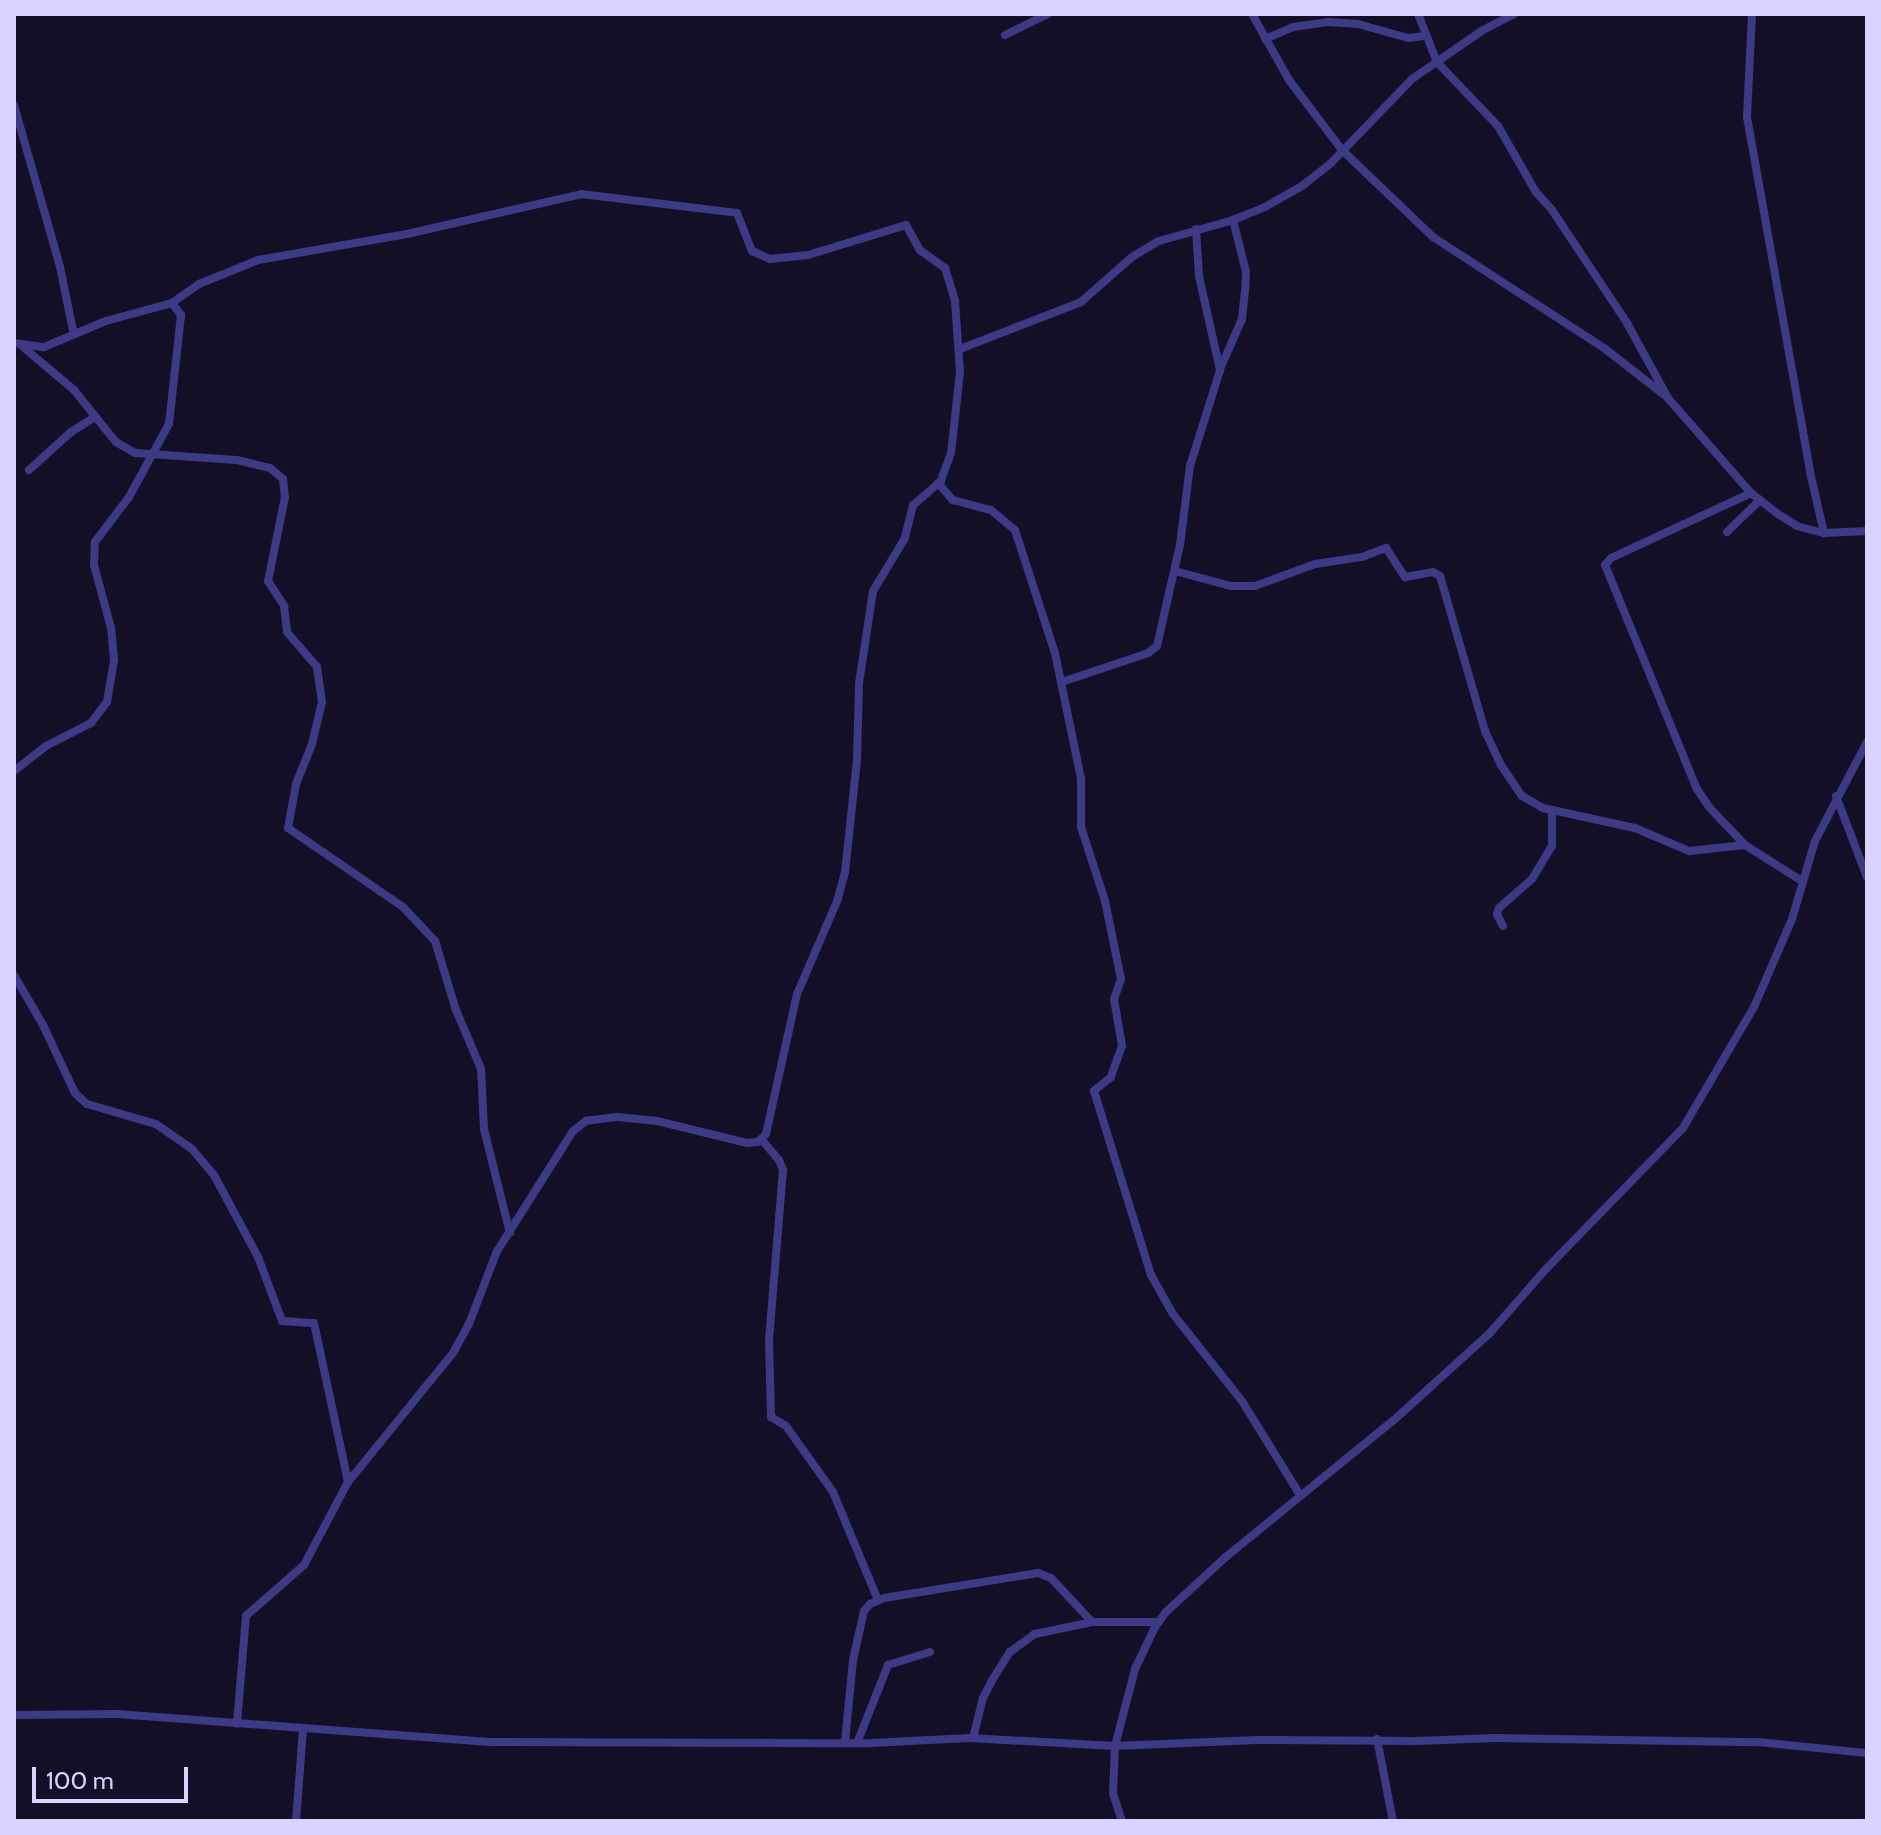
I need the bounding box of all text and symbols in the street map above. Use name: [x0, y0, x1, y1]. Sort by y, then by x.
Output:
scale bar: [36, 1751, 192, 1801]
text: 100 m: [46, 1766, 114, 1795]

